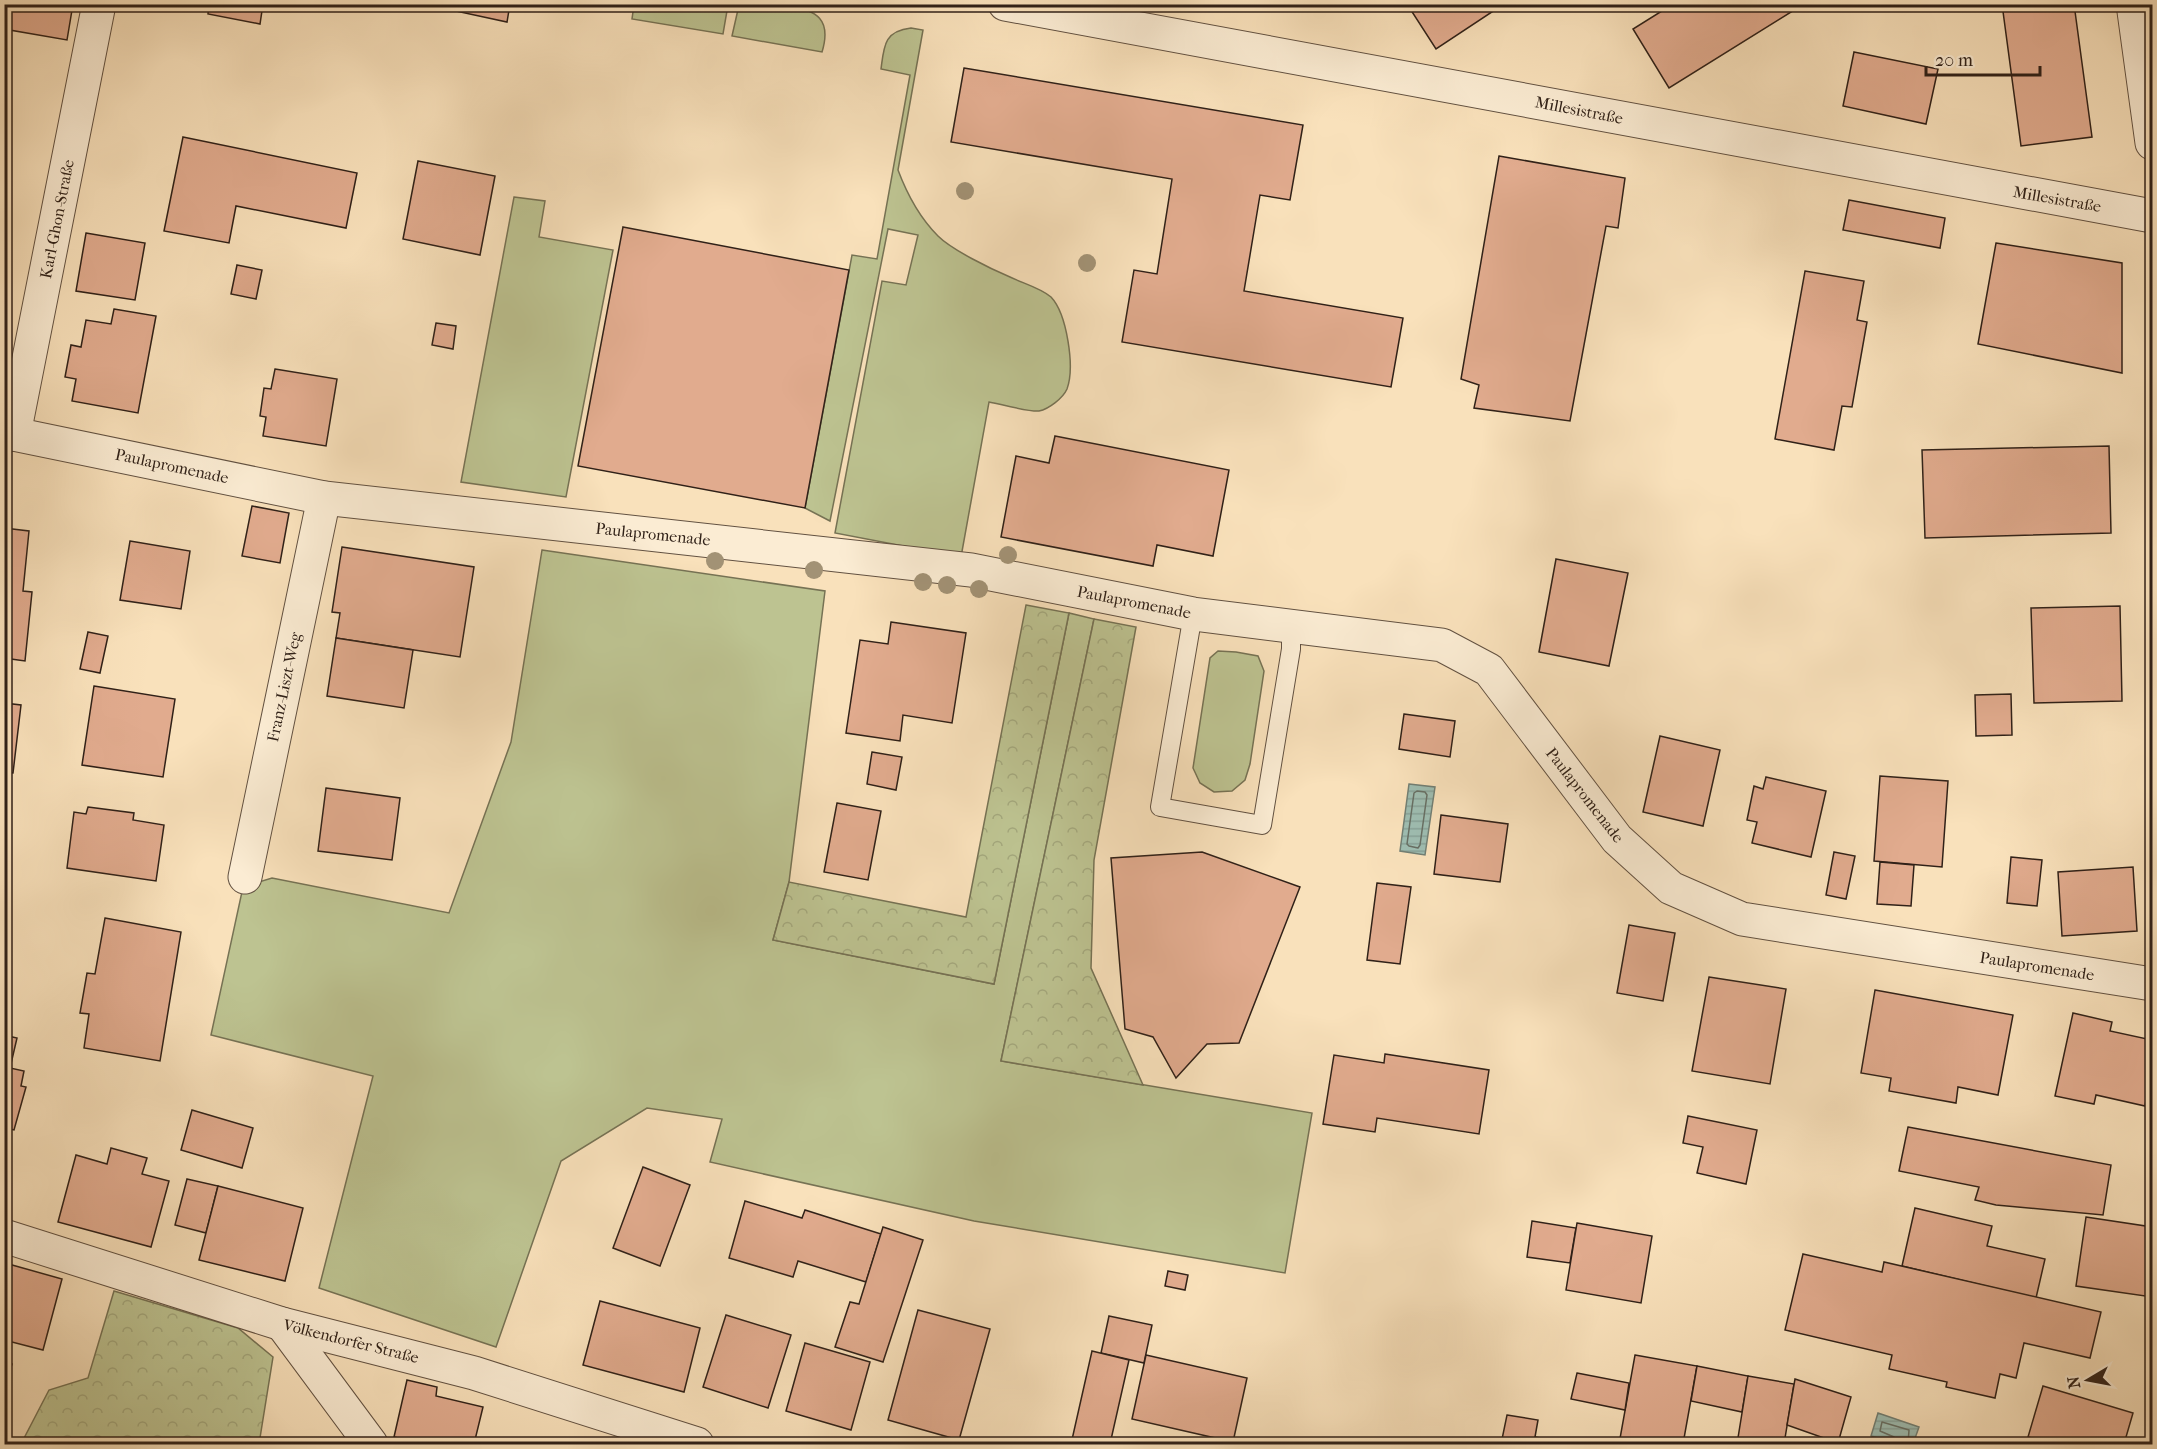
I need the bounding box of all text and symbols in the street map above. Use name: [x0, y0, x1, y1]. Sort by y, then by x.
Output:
scale bar: [1926, 39, 2040, 77]
text: 20 m: [1935, 50, 1973, 71]
street label: Millesistraße: [1533, 92, 1625, 128]
street label: Karl-Ghon-Straße: [36, 158, 78, 280]
street label: Millesistraße: [2011, 182, 2103, 216]
street label: Paulapromenade: [114, 445, 231, 487]
street label: Paulapromenade: [595, 519, 712, 549]
street label: Paulapromenade: [1075, 582, 1193, 622]
street label: Franz-Liszt-Weg: [263, 630, 305, 744]
street label: Paulapromenade: [1542, 744, 1628, 846]
street label: Paulapromenade: [1978, 948, 2096, 984]
street label: Völkendorfer Straße: [280, 1315, 421, 1367]
north arrow: [2058, 1350, 2118, 1410]
text: N: [2063, 1374, 2084, 1390]

